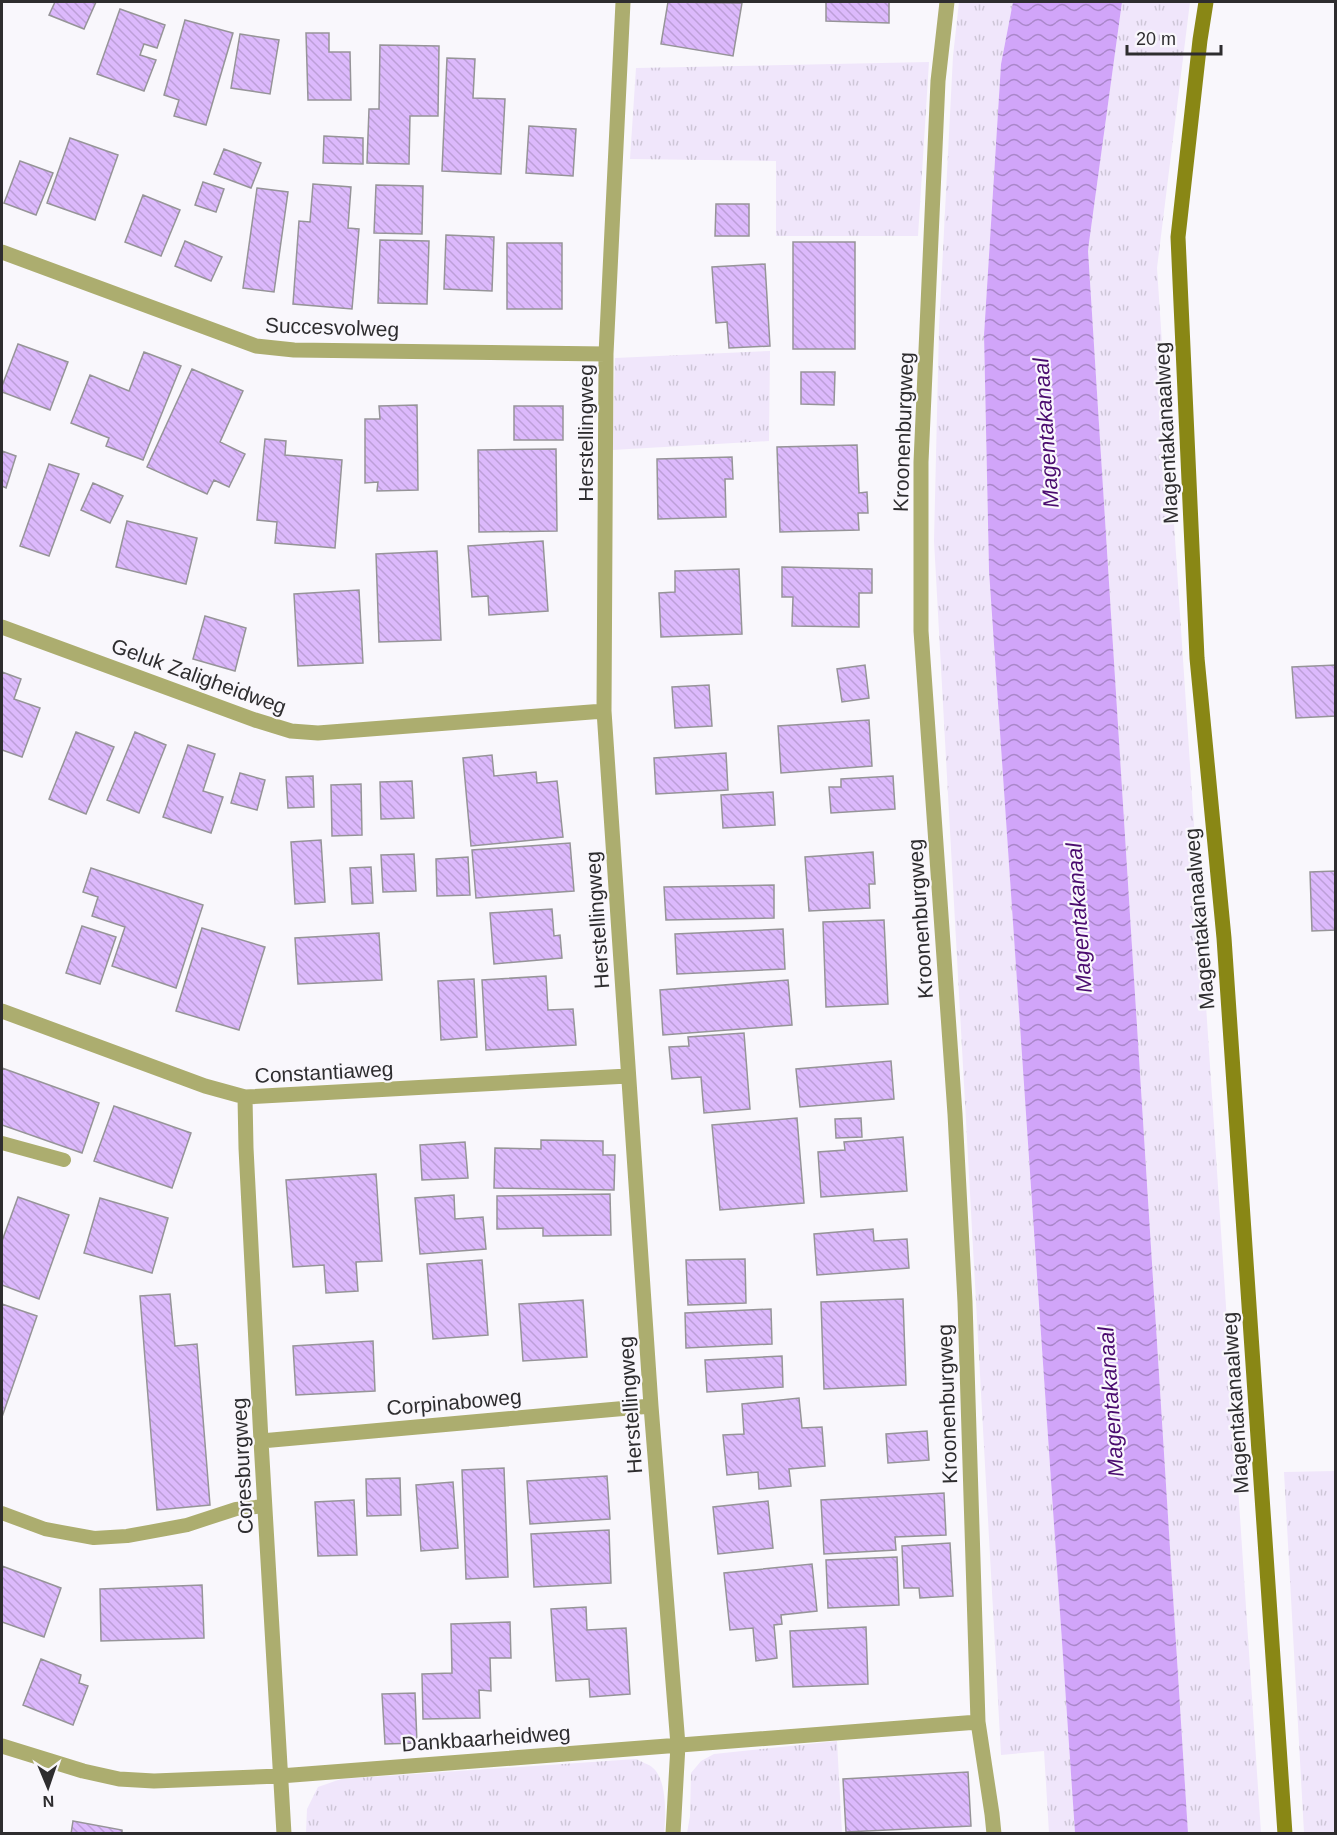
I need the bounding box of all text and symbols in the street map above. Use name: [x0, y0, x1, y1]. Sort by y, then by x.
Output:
scale bar: [1127, 18, 1222, 56]
text: 20 m: [1136, 29, 1176, 49]
street label: Succesvolweg: [265, 313, 399, 341]
street label: Magentakanaalweg: [1150, 341, 1182, 525]
street label: Kroonenburgweg: [889, 352, 917, 512]
water label: Magentakanaal: [1028, 356, 1064, 509]
street label: Herstellingweg: [574, 364, 597, 502]
street label: Geluk Zaligheidweg: [108, 634, 290, 718]
street label: Magentakanaalweg: [1180, 827, 1218, 1011]
street label: Kroonenburgweg: [903, 838, 937, 1000]
water label: Magentakanaal: [1061, 841, 1097, 994]
street label: Herstellingweg: [581, 850, 613, 990]
street label: Constantiaweg: [254, 1057, 394, 1087]
street label: Magentakanaalweg: [1217, 1311, 1253, 1495]
street label: Kroonenburgweg: [933, 1324, 961, 1484]
water label: Magentakanaal: [1093, 1325, 1129, 1478]
street label: Herstellingweg: [614, 1335, 646, 1475]
street label: Corpinaboweg: [386, 1385, 522, 1419]
street label: Coresburgweg: [227, 1397, 257, 1535]
street label: Dankbaarheidweg: [401, 1721, 571, 1755]
north arrow: [18, 1757, 78, 1817]
text: N: [42, 1793, 55, 1810]

